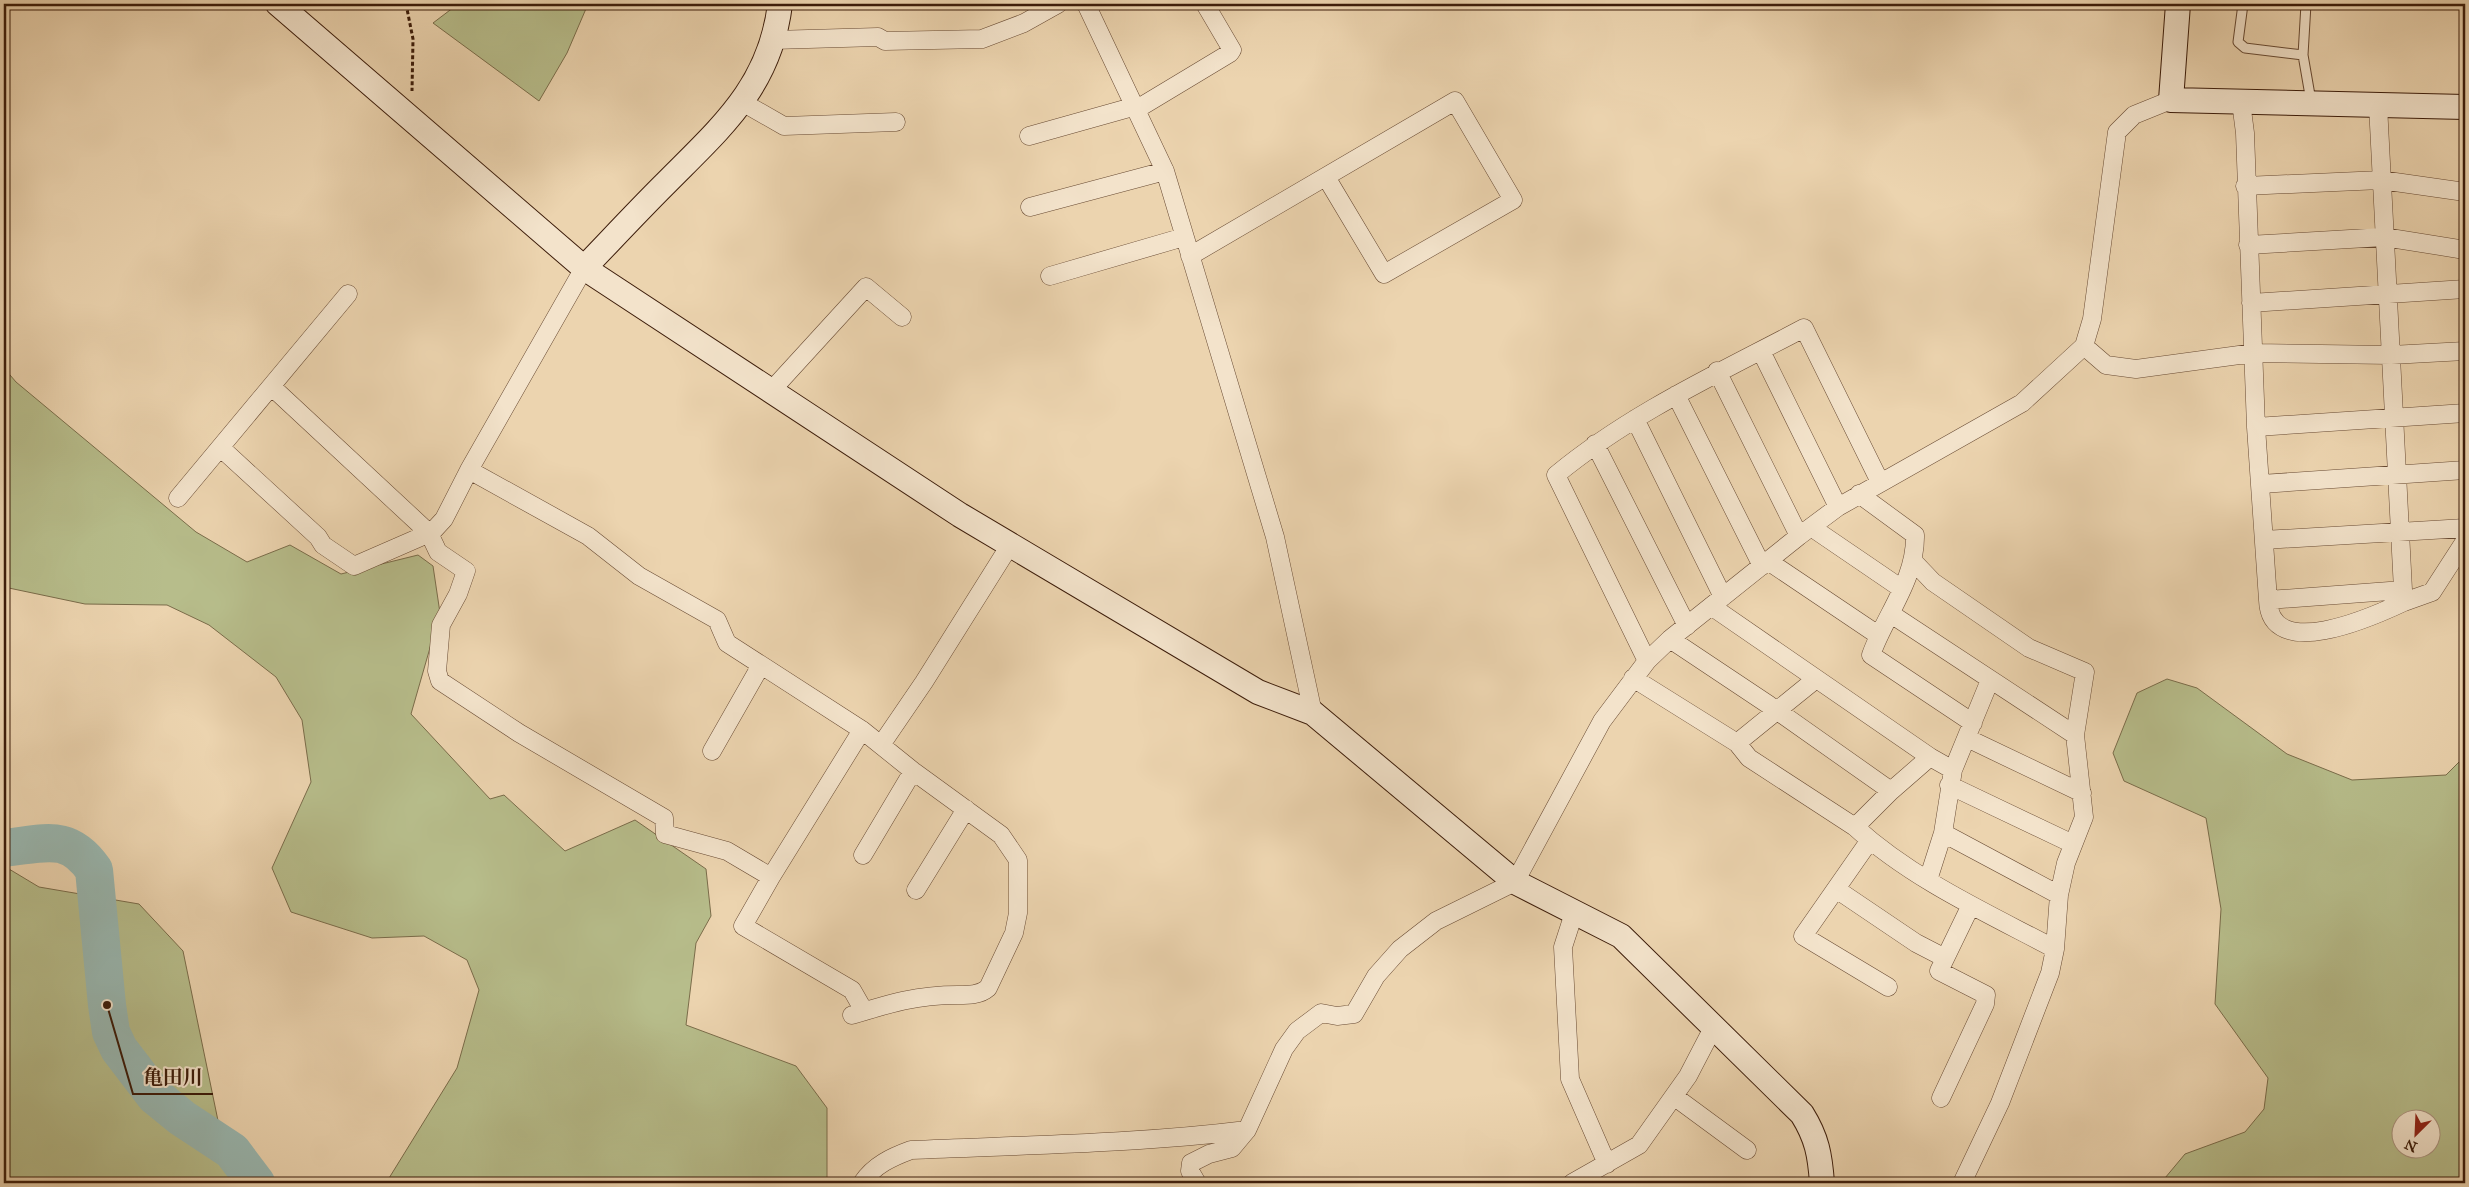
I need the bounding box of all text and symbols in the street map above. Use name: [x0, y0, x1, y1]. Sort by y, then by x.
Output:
callout: 亀田川: [133, 1059, 213, 1094]
text: 亀田川: [143, 1065, 203, 1089]
north arrow: [2392, 1110, 2442, 1160]
text: N: [2402, 1135, 2420, 1156]

